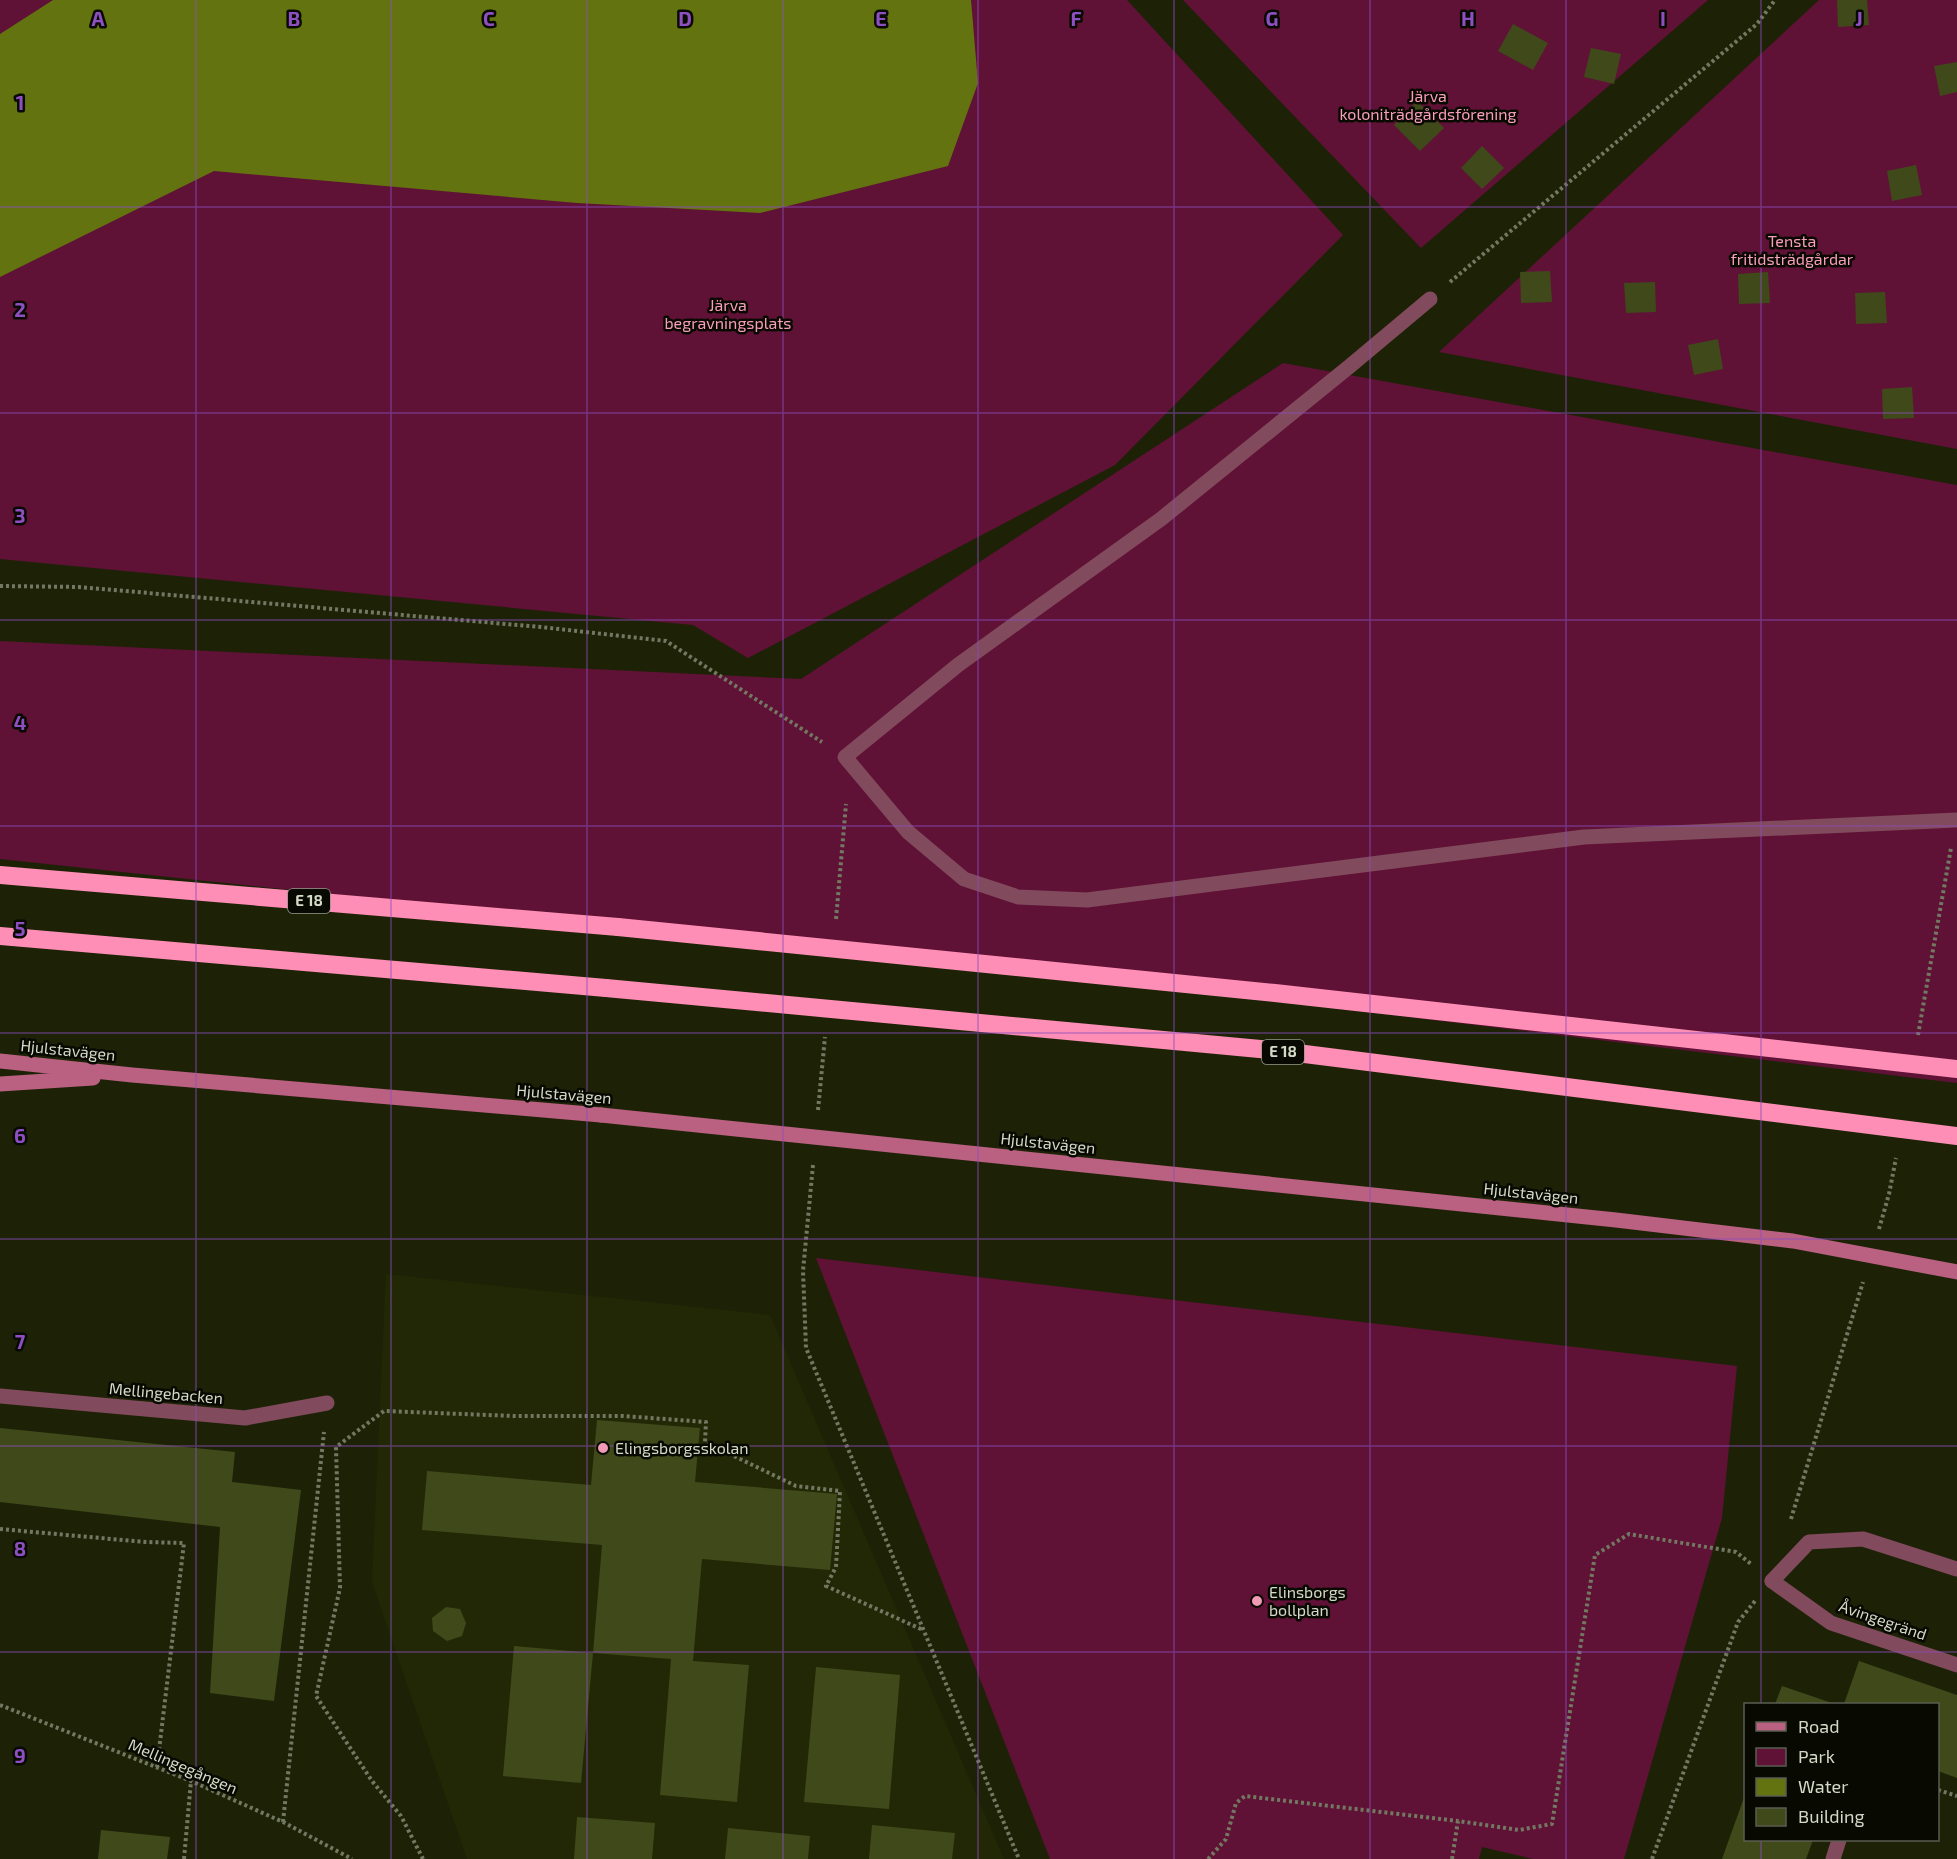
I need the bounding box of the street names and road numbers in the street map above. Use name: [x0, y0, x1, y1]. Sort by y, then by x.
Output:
road number: E 18: [288, 889, 330, 913]
street label: Hjulstavägen: [19, 1035, 117, 1065]
road number: E 18: [1262, 1040, 1304, 1064]
street label: Hjulstavägen: [516, 1080, 612, 1108]
street label: Hjulstavägen: [999, 1128, 1097, 1158]
street label: Hjulstavägen: [1482, 1178, 1580, 1208]
street label: Mellingebacken: [108, 1378, 224, 1407]
street label: Åvingegränd: [1837, 1596, 1929, 1643]
street label: Mellingegången: [126, 1734, 241, 1797]

